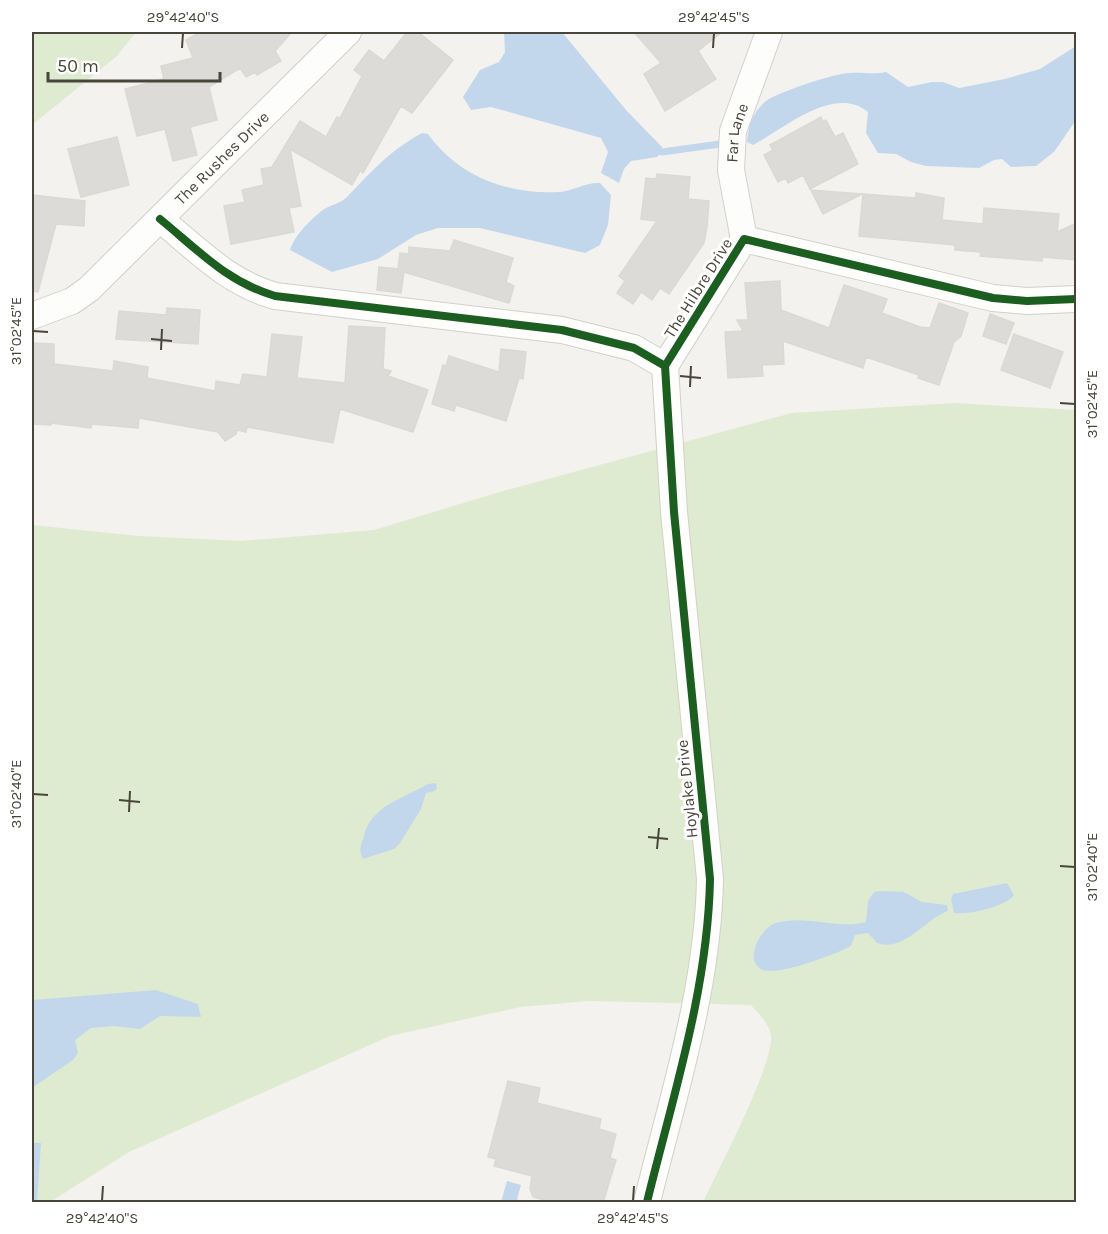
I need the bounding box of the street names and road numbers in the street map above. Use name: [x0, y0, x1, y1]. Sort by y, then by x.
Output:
street label: Far Lane: [722, 100, 752, 163]
street label: The Rushes Drive: [170, 107, 272, 208]
street label: The Hilbre Drive: [660, 235, 736, 341]
street label: Hoylake Drive: [672, 739, 702, 839]

